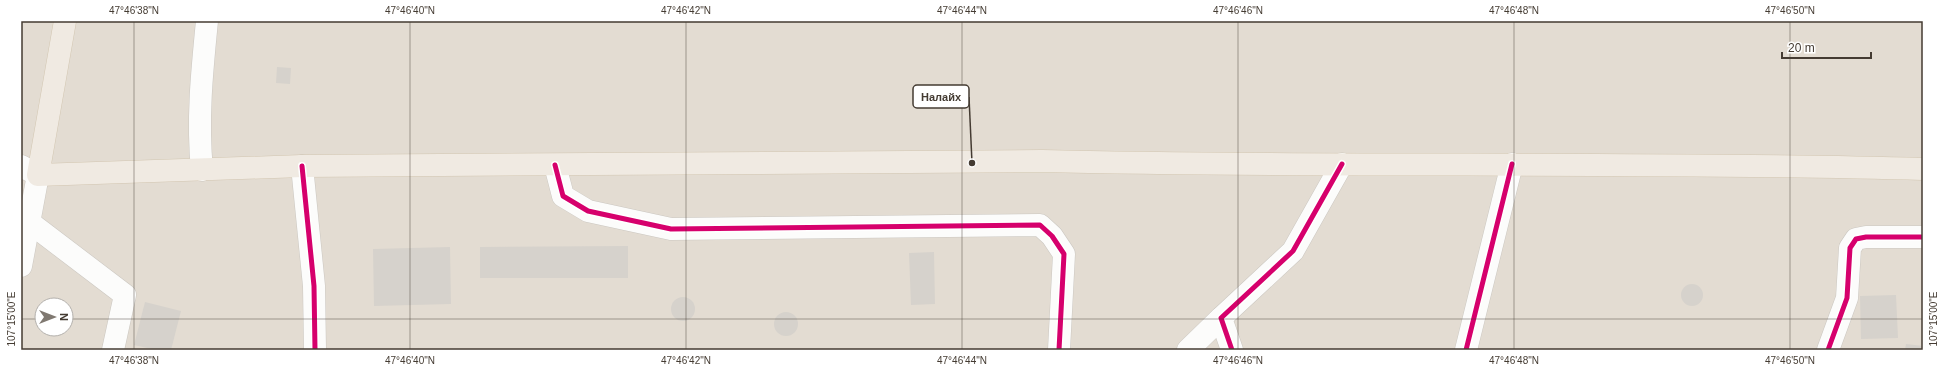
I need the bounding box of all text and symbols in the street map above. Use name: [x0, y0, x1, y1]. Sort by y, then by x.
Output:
text: 47°46'38"N: [109, 5, 159, 16]
text: 47°46'40"N: [385, 5, 435, 16]
text: 47°46'42"N: [661, 5, 711, 16]
text: 47°46'44"N: [937, 5, 987, 16]
text: 47°46'46"N: [1213, 5, 1263, 16]
text: 47°46'48"N: [1489, 5, 1539, 16]
text: 47°46'50"N: [1765, 5, 1815, 16]
scale bar: [1782, 34, 1871, 60]
text: 20 m: [1788, 41, 1815, 55]
callout: Налайх: [913, 85, 969, 108]
text: Налайх: [921, 91, 962, 103]
text: 107°15'00"E: [6, 291, 17, 347]
text: 107°15'00"E: [1928, 291, 1939, 347]
north arrow: [34, 297, 74, 337]
text: N: [58, 313, 70, 321]
text: 47°46'38"N: [109, 355, 159, 366]
text: 47°46'40"N: [385, 355, 435, 366]
text: 47°46'42"N: [661, 355, 711, 366]
text: 47°46'44"N: [937, 355, 987, 366]
text: 47°46'46"N: [1213, 355, 1263, 366]
text: 47°46'48"N: [1489, 355, 1539, 366]
text: 47°46'50"N: [1765, 355, 1815, 366]

